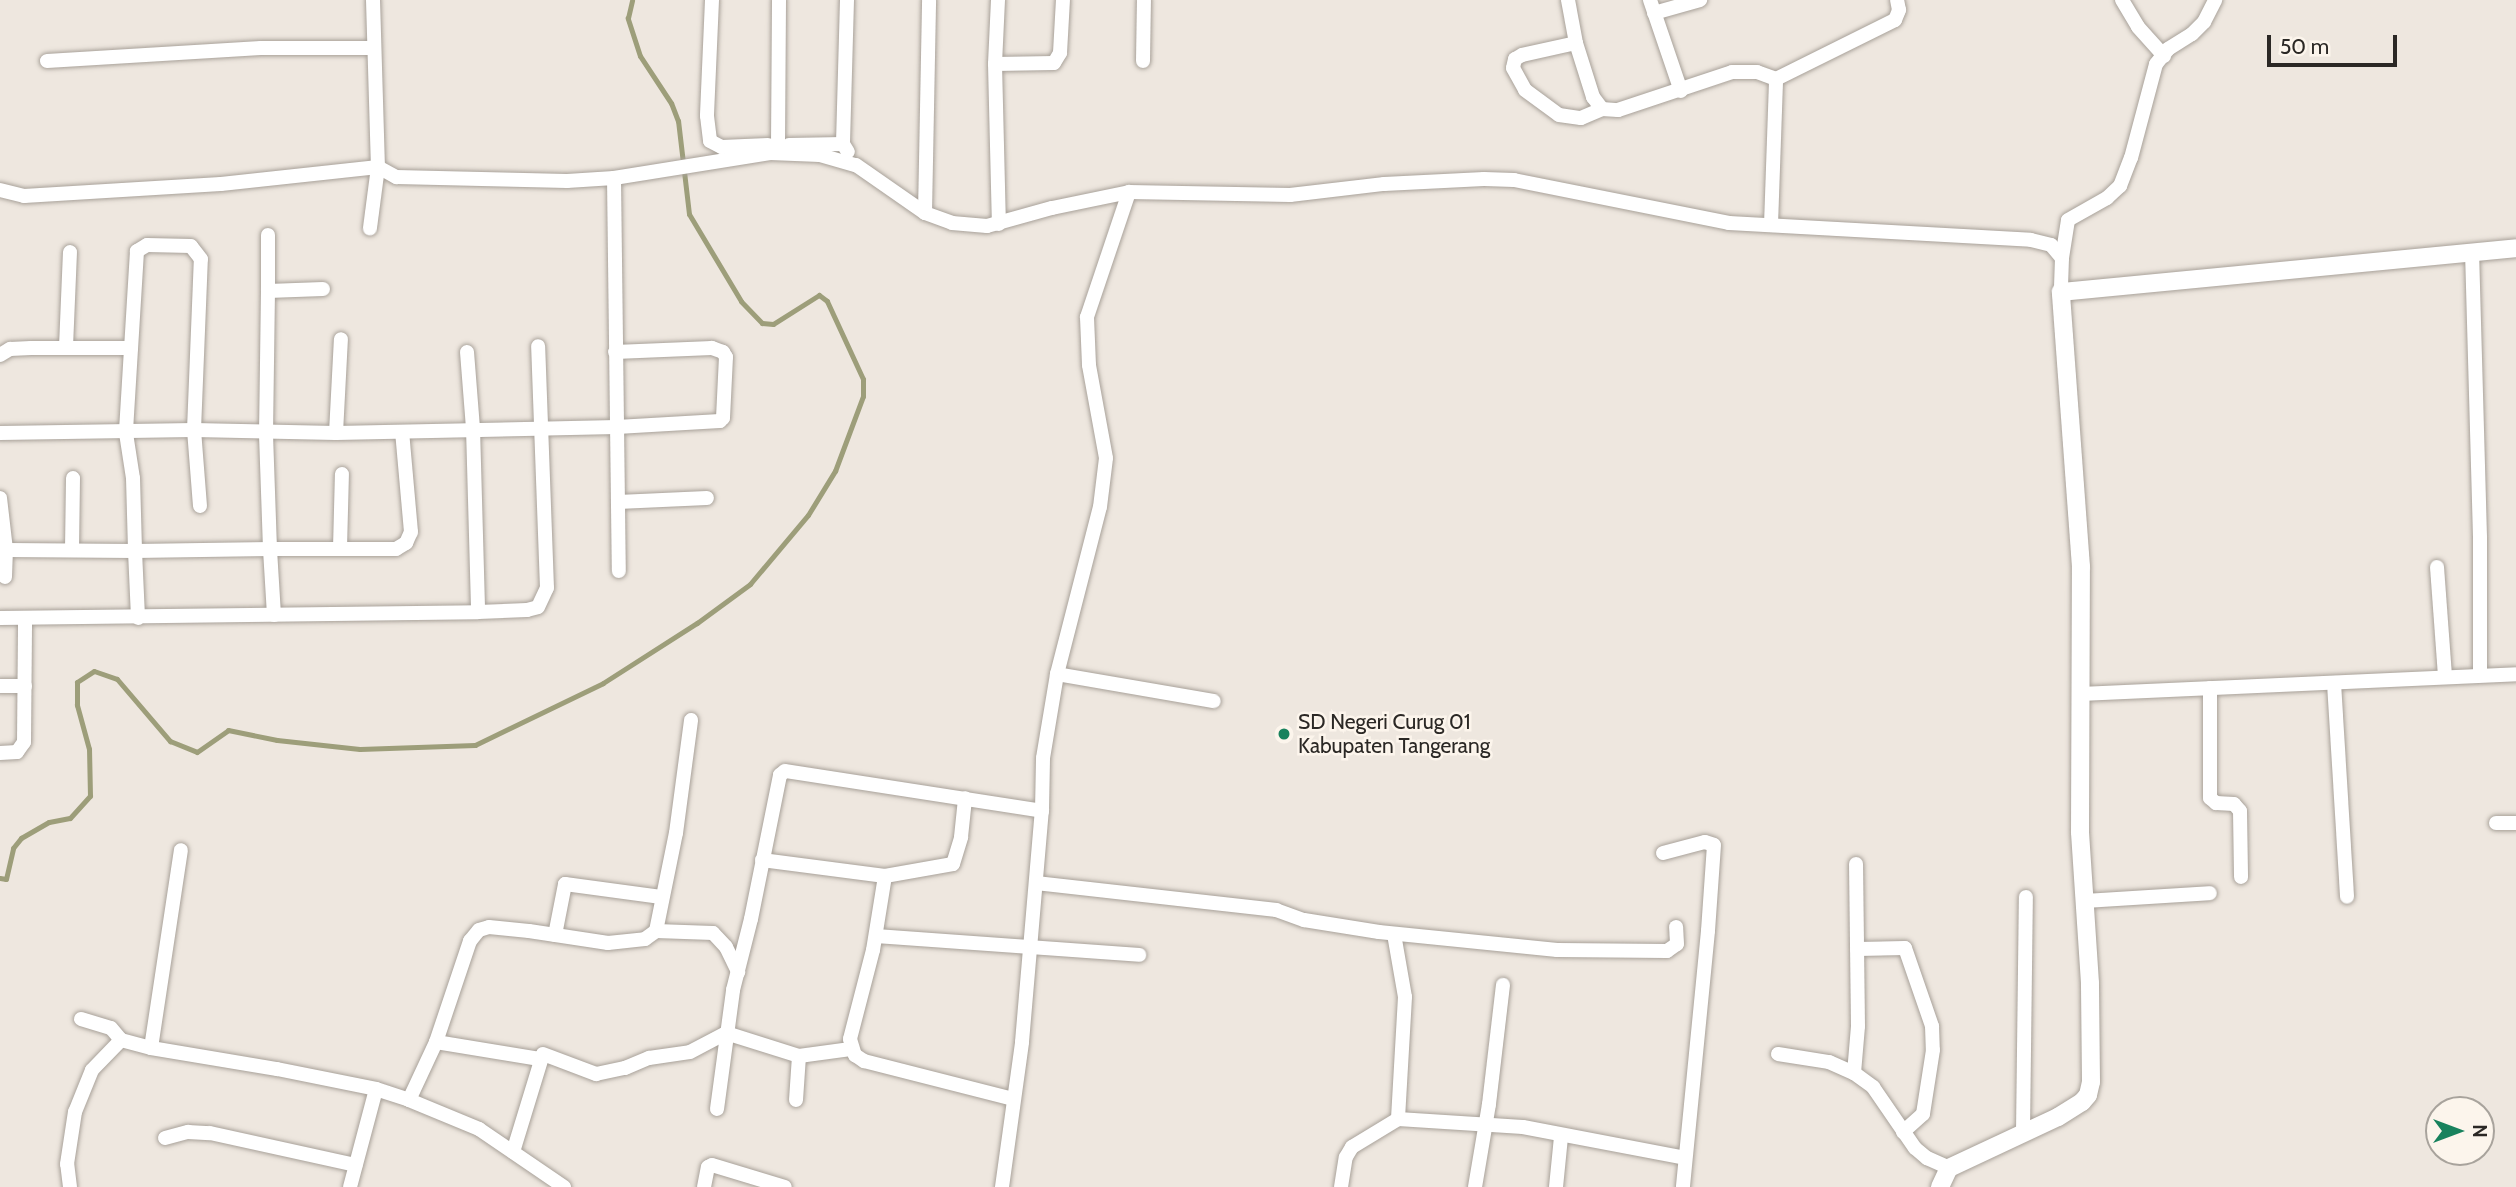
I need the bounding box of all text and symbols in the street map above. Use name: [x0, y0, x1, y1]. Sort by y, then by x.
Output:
scale bar: [2271, 21, 2400, 65]
text: 50 m: [2280, 34, 2329, 59]
place label: SD Negeri Curug 01 Kabupaten Tangerang: [1298, 709, 1490, 759]
marker: SD Negeri Curug 01 Kabupaten Tangerang: [1276, 726, 1292, 742]
north arrow: [2425, 1096, 2495, 1166]
text: N: [2468, 1124, 2491, 1138]

